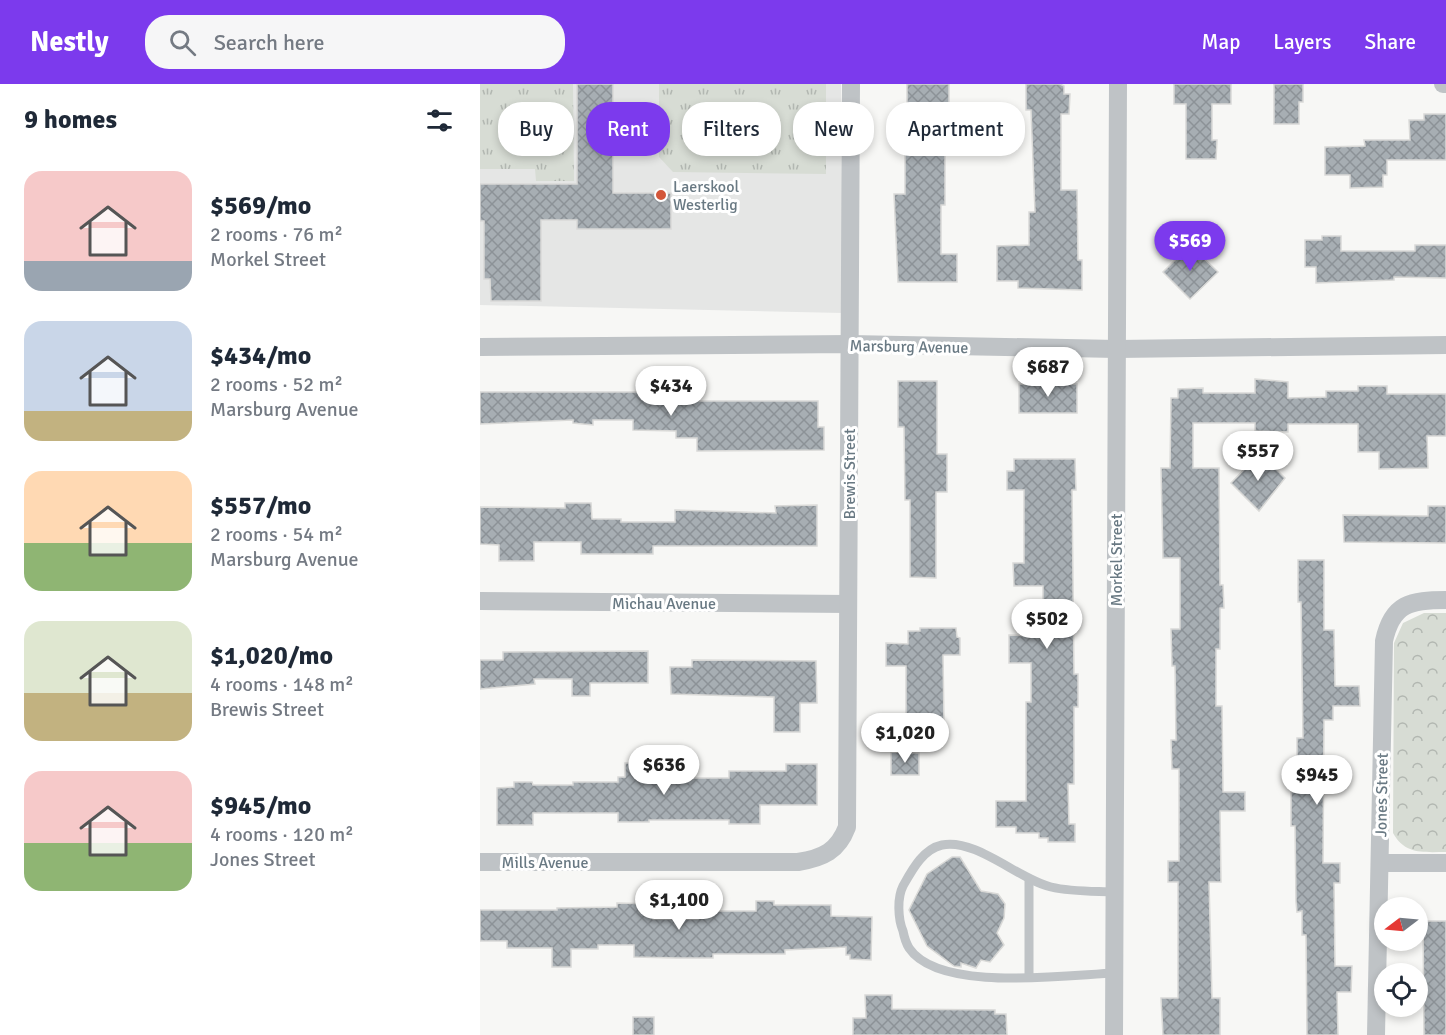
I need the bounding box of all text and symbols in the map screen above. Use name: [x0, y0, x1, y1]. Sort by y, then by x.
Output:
search box: [145, 15, 565, 69]
text: Nestly: [30, 25, 109, 59]
icon: search: [166, 26, 199, 59]
text: Search here: [214, 29, 325, 56]
text: Map: [1202, 29, 1240, 55]
text: Layers: [1273, 29, 1331, 55]
text: Share: [1364, 29, 1416, 55]
chip: Buy: [498, 102, 574, 156]
chip: Rent: [586, 102, 670, 156]
chip: Filters: [682, 102, 781, 156]
chip: New: [793, 102, 874, 156]
chip: Apartment: [886, 102, 1025, 156]
text: 9 homes: [24, 104, 117, 136]
icon: filters: [423, 104, 456, 137]
place label: Laerskool Westerlig: [673, 177, 739, 215]
marker: Laerskool Westerlig: [654, 188, 668, 202]
text: $569/mo: [210, 190, 311, 222]
icon: home: [72, 195, 144, 267]
pin: $569: [1154, 221, 1226, 272]
text: 2 rooms · 76 m²: [210, 222, 343, 247]
text: $569: [1168, 228, 1212, 253]
text: Morkel Street: [210, 247, 326, 272]
street label: Marsburg Avenue: [849, 336, 969, 358]
text: $434/mo: [210, 340, 311, 372]
icon: home: [72, 345, 144, 417]
pin: $687: [1012, 347, 1084, 398]
text: $687: [1026, 354, 1070, 379]
pin: $434: [635, 366, 707, 417]
text: 2 rooms · 52 m²: [210, 372, 343, 397]
text: $434: [649, 373, 693, 398]
text: Marsburg Avenue: [210, 397, 359, 422]
street label: Brewis Street: [840, 428, 860, 520]
pin: $557: [1222, 431, 1294, 482]
text: $557: [1236, 438, 1280, 463]
text: $557/mo: [210, 490, 311, 522]
icon: home: [72, 495, 144, 567]
street label: Morkel Street: [1107, 513, 1127, 606]
text: 2 rooms · 54 m²: [210, 522, 343, 547]
text: Marsburg Avenue: [210, 547, 359, 572]
street label: Michau Avenue: [612, 594, 716, 614]
pin: $502: [1011, 599, 1083, 650]
text: $502: [1025, 606, 1069, 631]
text: $1,020/mo: [210, 640, 333, 672]
icon: home: [72, 645, 144, 717]
text: 4 rooms · 148 m²: [210, 672, 354, 697]
text: Brewis Street: [210, 697, 324, 722]
pin: $1,020: [856, 713, 954, 764]
text: $1,020: [875, 720, 935, 745]
pin: $636: [628, 745, 700, 796]
text: $636: [642, 752, 686, 777]
street label: Jones Street: [1371, 752, 1393, 837]
pin: $945: [1281, 755, 1353, 806]
text: $945: [1295, 762, 1339, 787]
text: $945/mo: [210, 790, 311, 822]
icon: home: [72, 795, 144, 867]
text: 4 rooms · 120 m²: [210, 822, 354, 847]
text: Jones Street: [210, 847, 316, 872]
street label: Mills Avenue: [501, 853, 589, 873]
pin: $1,100: [630, 880, 728, 931]
text: $1,100: [649, 887, 709, 912]
north arrow: [1374, 897, 1428, 951]
map controls: [1374, 897, 1428, 1017]
button: locate: [1374, 963, 1428, 1017]

